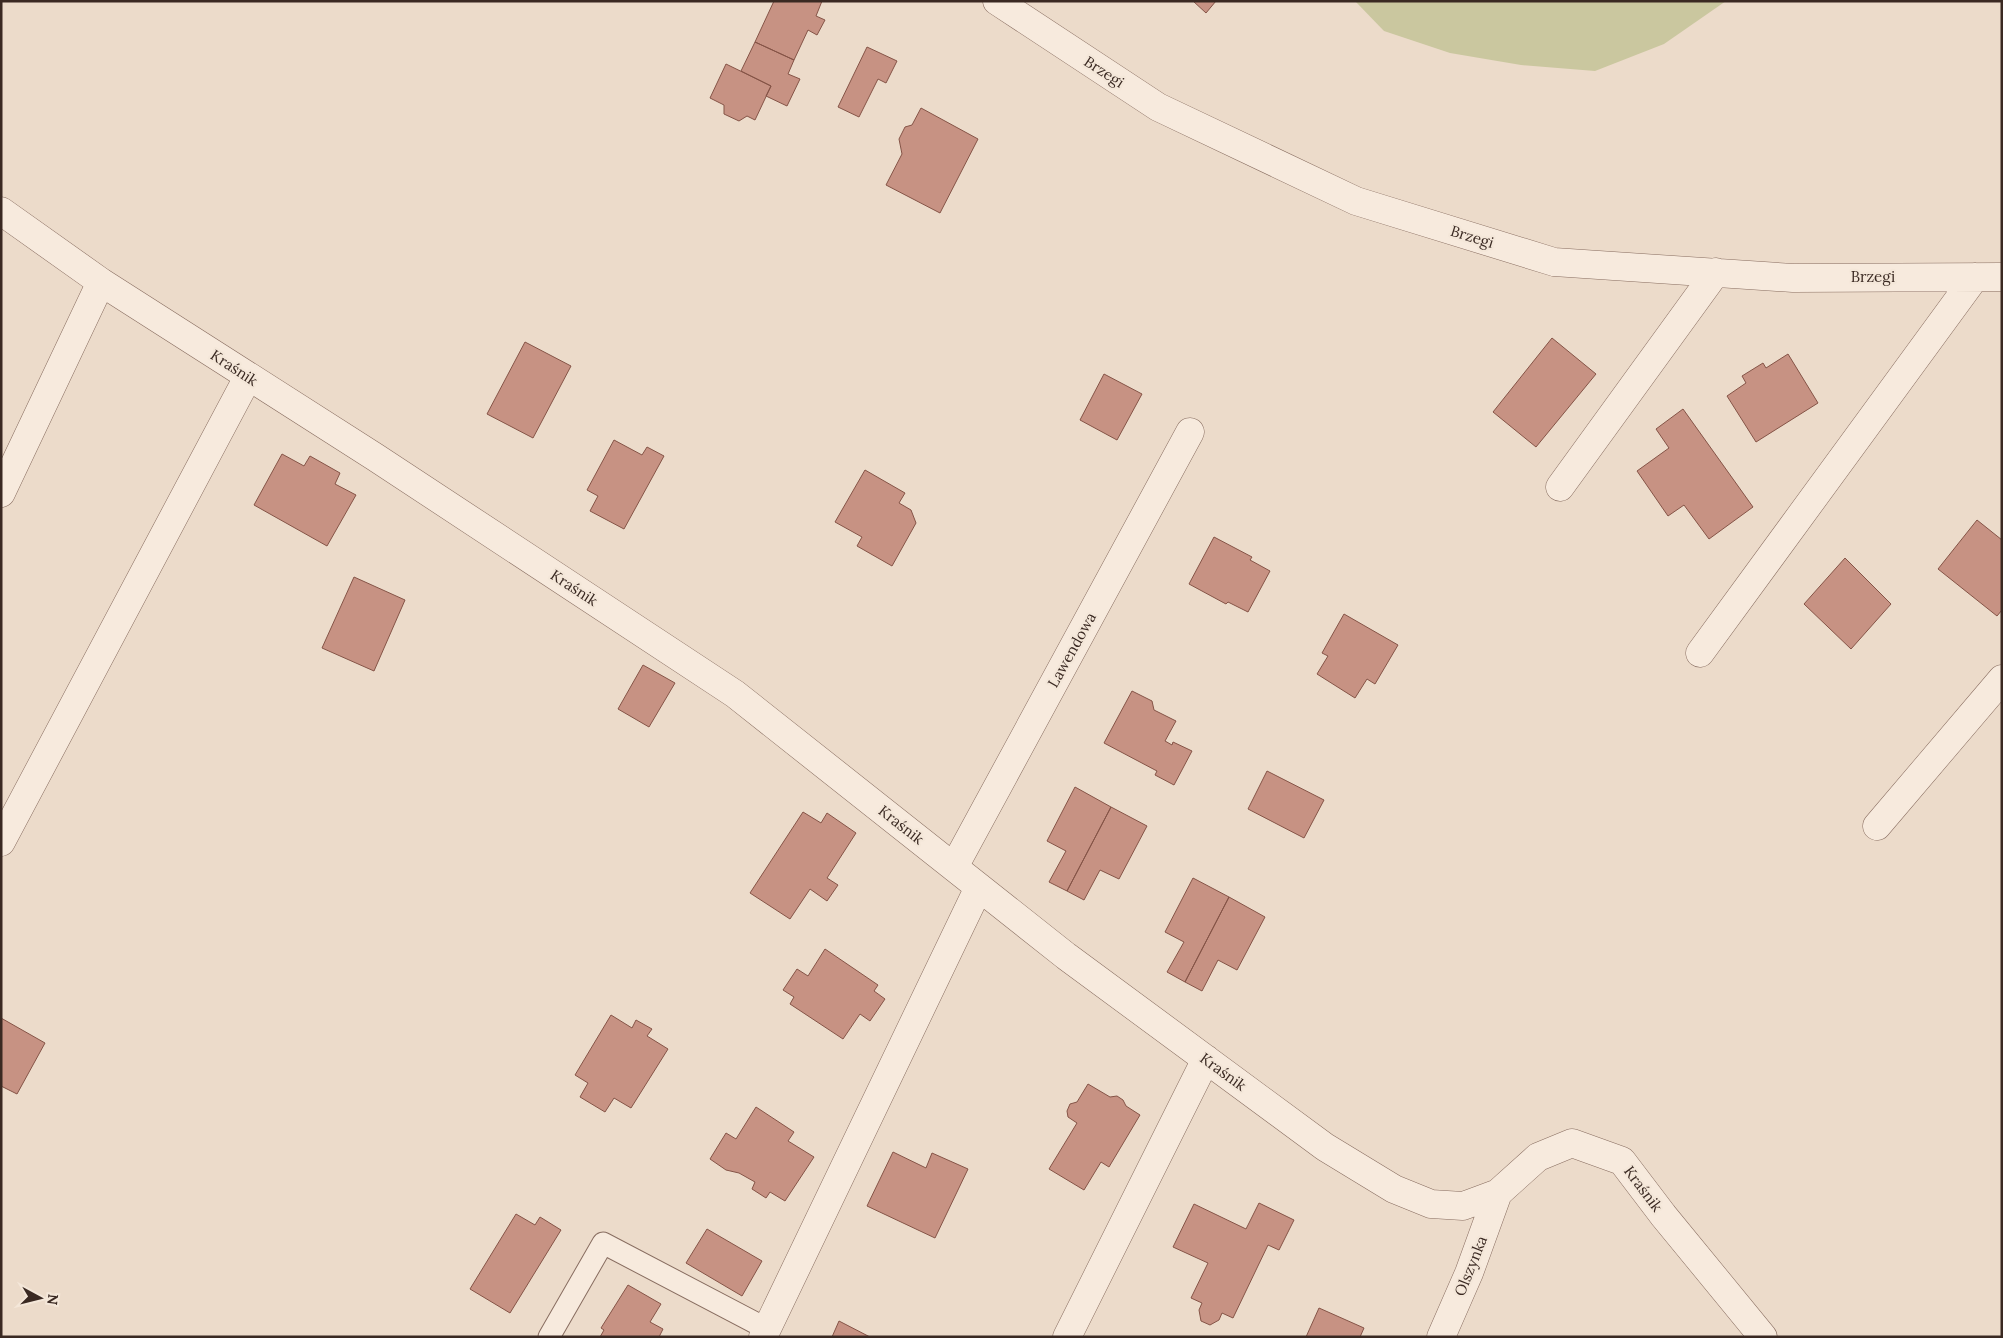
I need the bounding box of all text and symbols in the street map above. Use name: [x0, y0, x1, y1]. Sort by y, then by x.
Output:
street label: Brzegi: [1081, 52, 1128, 92]
street label: Brzegi: [1448, 221, 1496, 252]
street label: Brzegi: [1851, 267, 1895, 286]
street label: Kraśnik: [207, 345, 262, 390]
street label: Kraśnik: [547, 565, 602, 610]
street label: Lawendowa: [1043, 609, 1100, 691]
street label: Kraśnik: [875, 801, 928, 848]
street label: Kraśnik: [1196, 1048, 1250, 1095]
street label: Kraśnik: [1620, 1162, 1667, 1215]
street label: Olszynka: [1450, 1233, 1491, 1299]
north arrow: [15, 1273, 65, 1323]
text: N: [43, 1293, 62, 1306]

